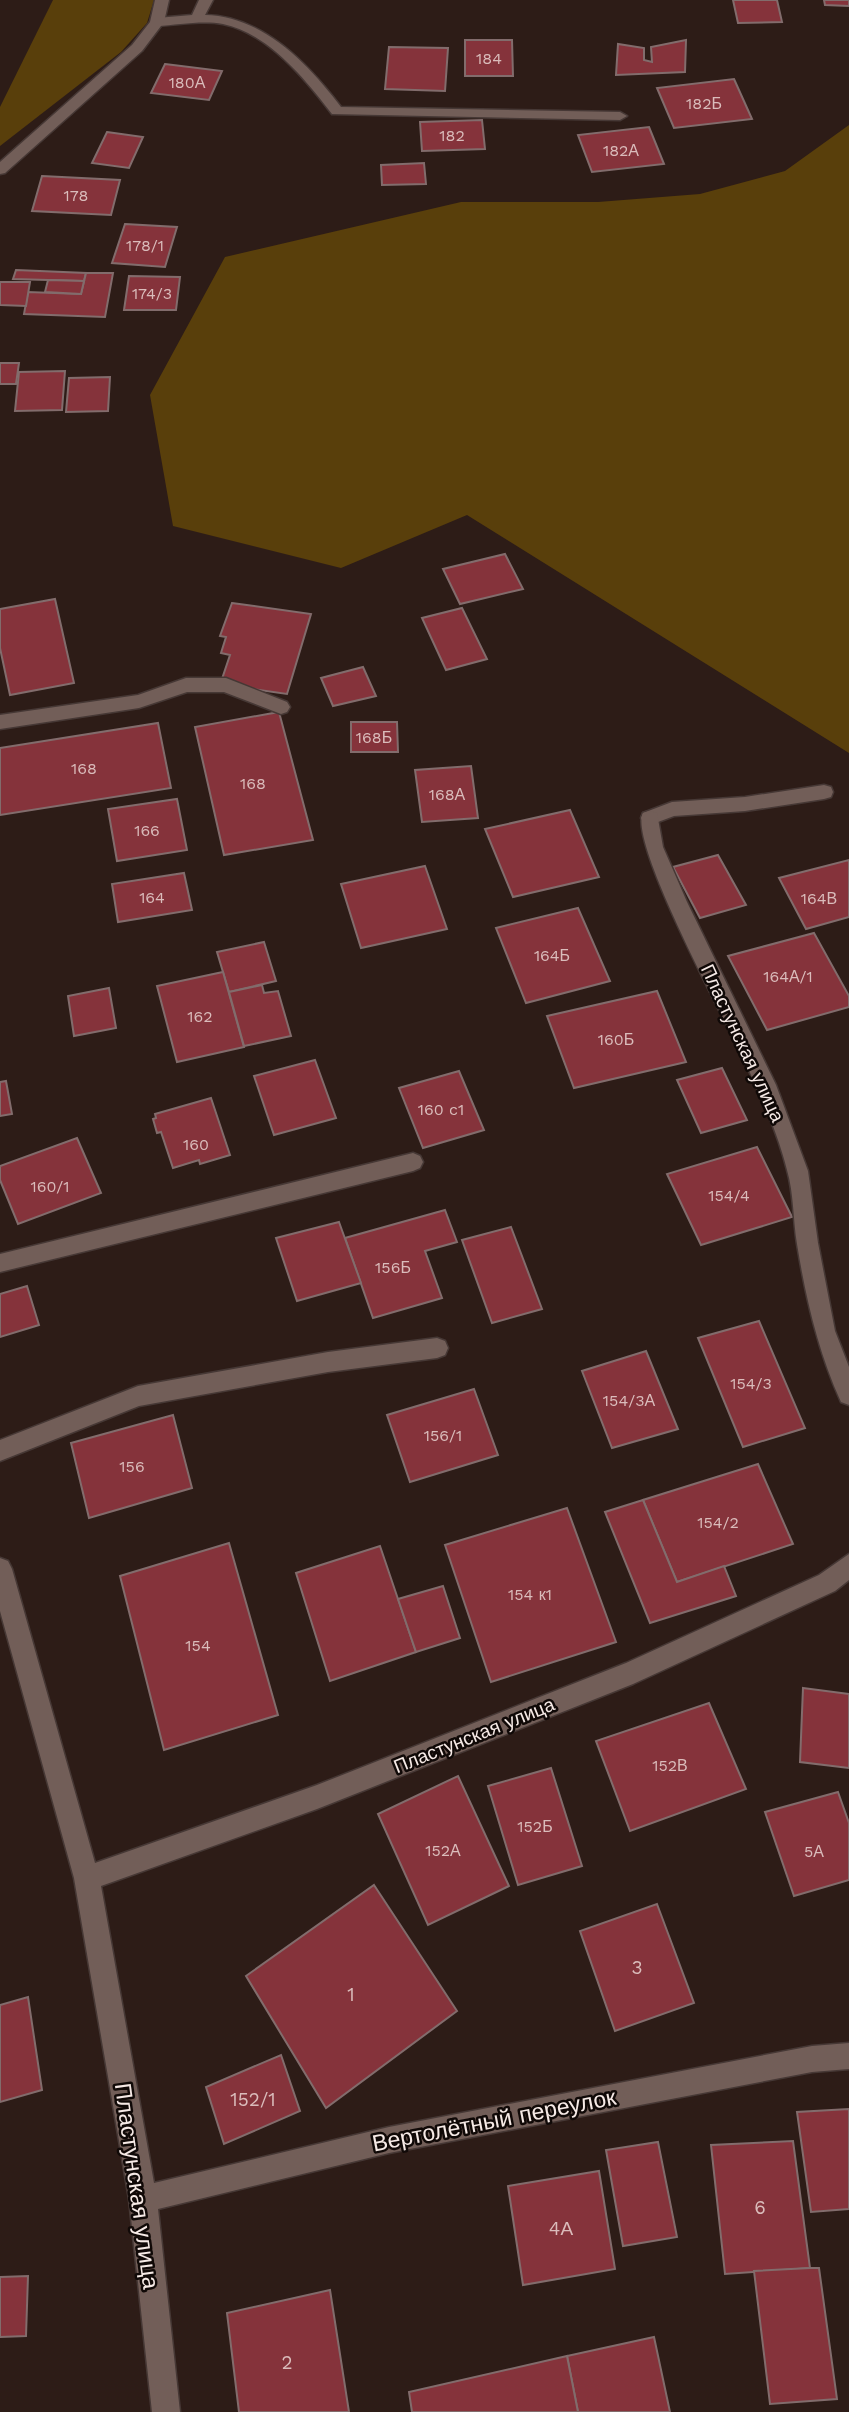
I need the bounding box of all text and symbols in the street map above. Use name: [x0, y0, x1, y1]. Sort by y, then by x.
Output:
house number: 184: [476, 49, 502, 68]
house number: 180А: [169, 73, 206, 92]
house number: 182Б: [686, 94, 722, 113]
house number: 182: [439, 126, 465, 145]
house number: 182А: [603, 141, 639, 160]
house number: 178: [64, 186, 88, 205]
house number: 178/1: [126, 236, 164, 255]
house number: 174/3: [132, 284, 172, 303]
house number: 168Б: [356, 728, 392, 747]
house number: 168: [71, 759, 97, 778]
house number: 168: [240, 774, 266, 793]
house number: 168А: [429, 785, 466, 804]
house number: 166: [134, 821, 160, 840]
house number: 164: [139, 888, 165, 907]
house number: 164В: [801, 889, 837, 908]
house number: 164Б: [534, 946, 570, 965]
street label: Пластунская улица: [696, 961, 789, 1126]
house number: 164А/1: [763, 967, 813, 986]
house number: 162: [187, 1007, 213, 1026]
house number: 160Б: [598, 1030, 634, 1049]
house number: 160 c1: [418, 1100, 464, 1119]
house number: 160: [183, 1135, 209, 1154]
house number: 160/1: [31, 1177, 69, 1196]
house number: 154/4: [708, 1186, 750, 1205]
house number: 156Б: [375, 1258, 411, 1277]
house number: 154/3: [730, 1374, 772, 1393]
house number: 154/3А: [603, 1391, 655, 1410]
house number: 156/1: [424, 1426, 462, 1445]
house number: 156: [119, 1457, 145, 1476]
house number: 154/2: [697, 1513, 739, 1532]
house number: 154 к1: [508, 1585, 552, 1604]
house number: 154: [185, 1636, 211, 1655]
street label: Пластунская улица: [390, 1693, 558, 1778]
house number: 152В: [652, 1756, 688, 1775]
house number: 152Б: [517, 1817, 553, 1836]
house number: 152А: [425, 1841, 461, 1860]
house number: 5А: [804, 1842, 824, 1861]
house number: 3: [631, 1956, 643, 1979]
house number: 1: [347, 1983, 355, 2006]
street label: Пластунская улица: [109, 2081, 164, 2291]
street label: Вертолётный переулок: [370, 2083, 619, 2157]
house number: 152/1: [230, 2088, 276, 2111]
house number: 6: [754, 2196, 766, 2219]
house number: 4А: [549, 2217, 573, 2240]
house number: 2: [281, 2351, 293, 2374]

